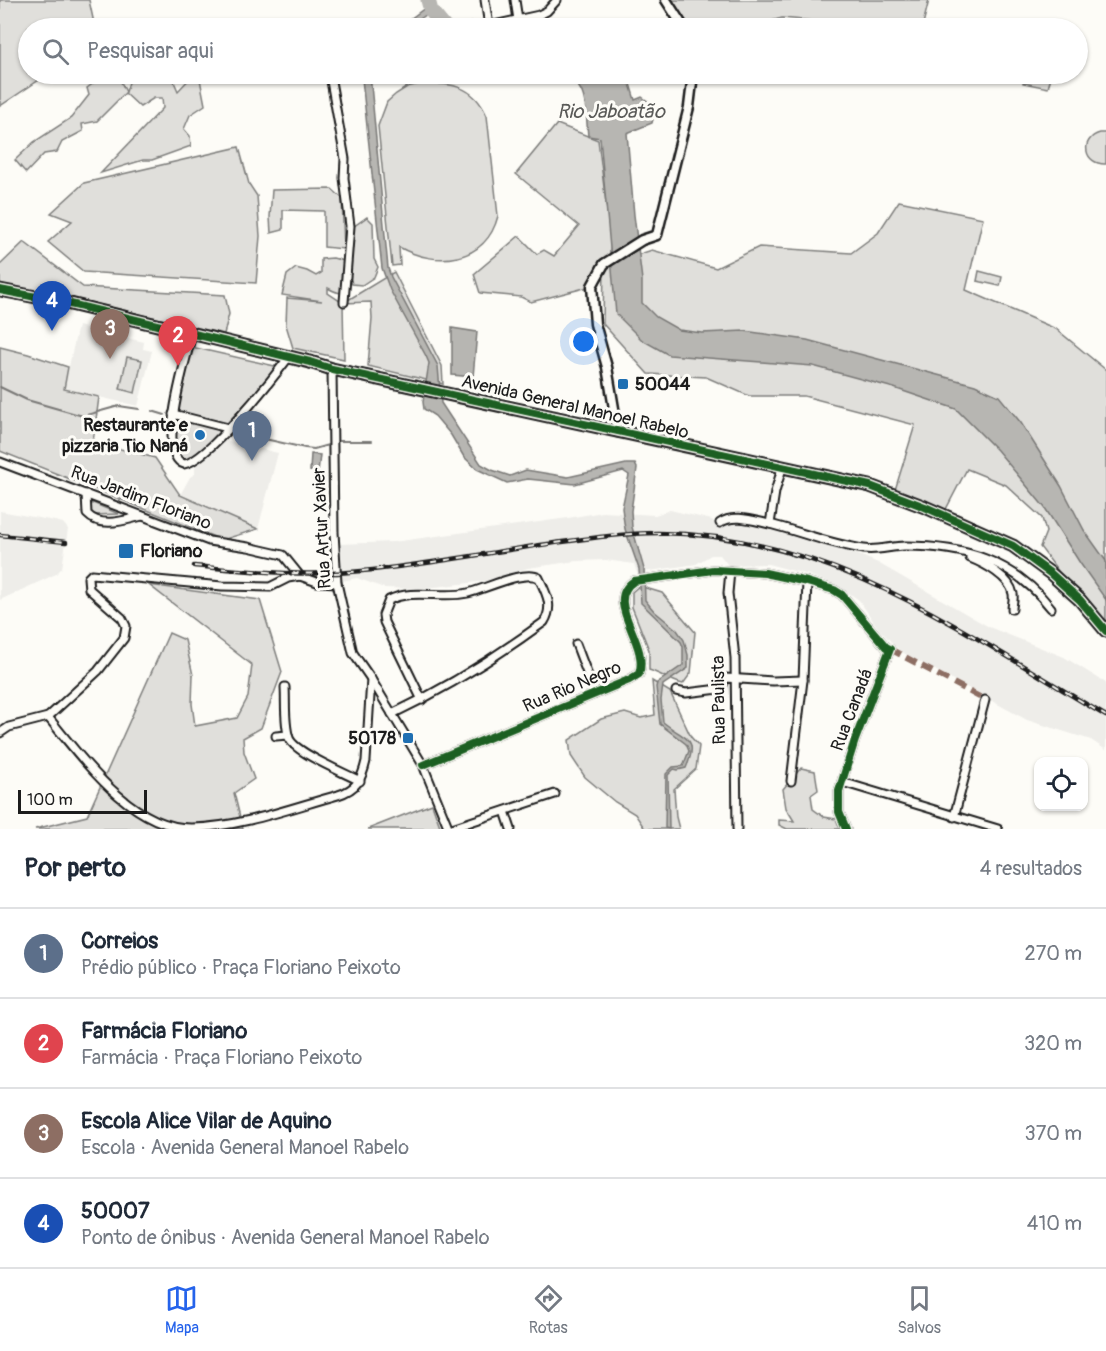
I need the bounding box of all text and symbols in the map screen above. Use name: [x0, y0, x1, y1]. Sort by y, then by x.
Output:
search box: [18, 18, 1088, 84]
icon: search: [39, 35, 72, 68]
text: Pesquisar aqui: [87, 37, 213, 65]
water label: Rio Jaboatão: [557, 99, 666, 124]
pin: 4: [32, 282, 72, 331]
pin: 3: [90, 310, 130, 359]
pin: 2: [158, 316, 198, 366]
your location: [569, 327, 598, 356]
street label: Avenida General Manoel Rabelo: [459, 370, 691, 444]
place label: 50044: [635, 373, 691, 396]
marker: 50044: [616, 377, 630, 391]
pin: 1: [232, 412, 272, 461]
place label: Restaurante e pizzaria Tio Naná: [62, 414, 189, 458]
marker: Restaurante e pizzaria Tio Naná: [193, 428, 207, 442]
street label: Rua Jardim Floriano: [67, 461, 215, 536]
street label: Rua Artur Xavier: [307, 466, 337, 589]
place label: Floriano: [140, 540, 203, 563]
marker: Floriano: [117, 542, 135, 560]
street label: Rua Paulista: [707, 655, 731, 745]
street label: Rua Rio Negro: [519, 656, 625, 718]
street label: Rua Canadá: [826, 666, 878, 754]
place label: 50178: [348, 727, 396, 750]
marker: 50178: [401, 731, 415, 745]
map controls: [1034, 757, 1088, 811]
button: locate: [1034, 757, 1088, 811]
scale bar: [18, 787, 147, 814]
text: 100 m: [27, 790, 73, 810]
text: Por perto: [24, 852, 126, 884]
text: 4 resultados: [980, 856, 1082, 881]
text: Correios: [81, 927, 158, 955]
text: 1: [40, 941, 47, 966]
text: 270 m: [1024, 941, 1082, 966]
text: Prédio público · Praça Floriano Peixoto: [81, 955, 401, 980]
text: Farmácia Floriano: [81, 1017, 247, 1045]
text: 2: [38, 1031, 49, 1056]
text: 320 m: [1024, 1031, 1082, 1056]
text: Farmácia · Praça Floriano Peixoto: [81, 1045, 362, 1070]
text: Escola Alice Vilar de Aquino: [81, 1107, 332, 1135]
text: 3: [38, 1121, 49, 1146]
text: 370 m: [1025, 1121, 1082, 1146]
text: Escola · Avenida General Manoel Rabelo: [81, 1135, 409, 1160]
text: 50007: [81, 1197, 150, 1225]
text: 4: [38, 1211, 49, 1236]
text: 410 m: [1027, 1211, 1082, 1236]
text: Ponto de ônibus · Avenida General Manoel Rabelo: [81, 1225, 489, 1250]
tab: Mapa: [165, 1282, 199, 1338]
tab: Rotas: [529, 1282, 568, 1338]
tab: Salvos: [898, 1282, 941, 1338]

